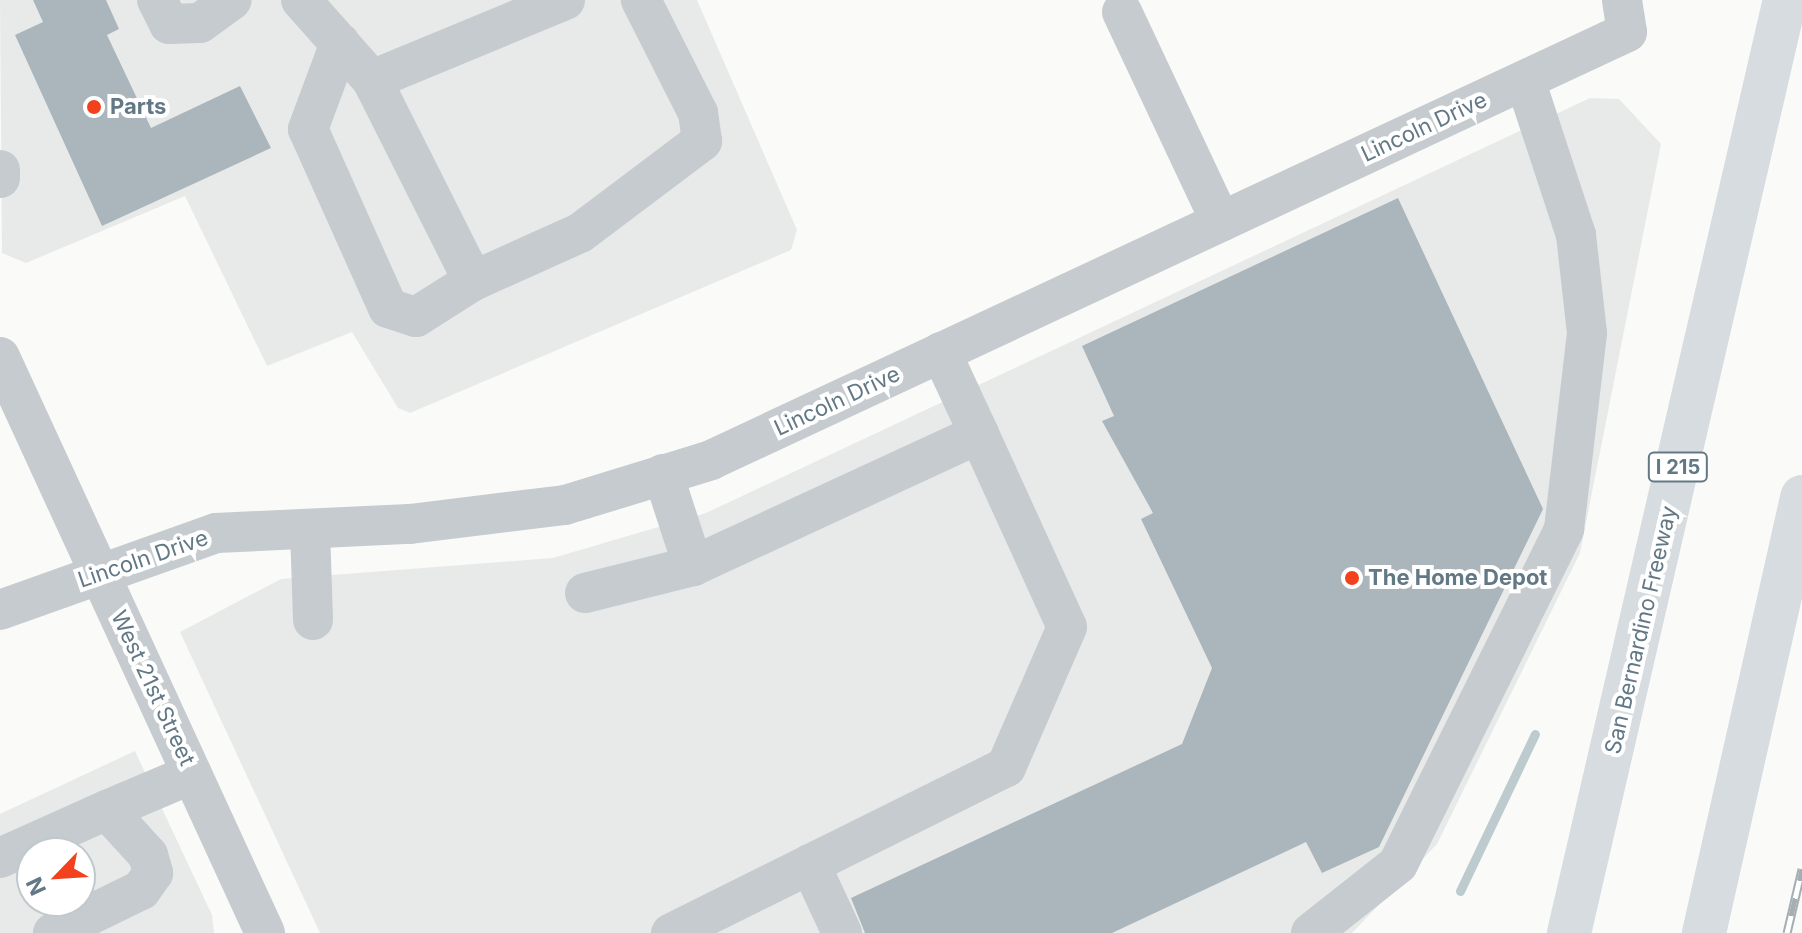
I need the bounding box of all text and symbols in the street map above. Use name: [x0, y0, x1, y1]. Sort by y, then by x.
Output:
street label: Lincoln Drive: [1357, 86, 1491, 168]
place label: Parts: [110, 94, 166, 120]
marker: Parts: [85, 98, 103, 116]
street label: Lincoln Drive: [770, 360, 904, 442]
road number: I 215: [1646, 451, 1710, 483]
street label: San Bernardino Freeway: [1600, 503, 1682, 757]
street label: Lincoln Drive: [75, 524, 211, 594]
place label: The Home Depot: [1368, 565, 1547, 591]
marker: The Home Depot: [1343, 569, 1361, 587]
street label: West 21st Street: [106, 606, 200, 770]
north arrow: [16, 837, 96, 917]
text: N: [21, 873, 51, 899]

